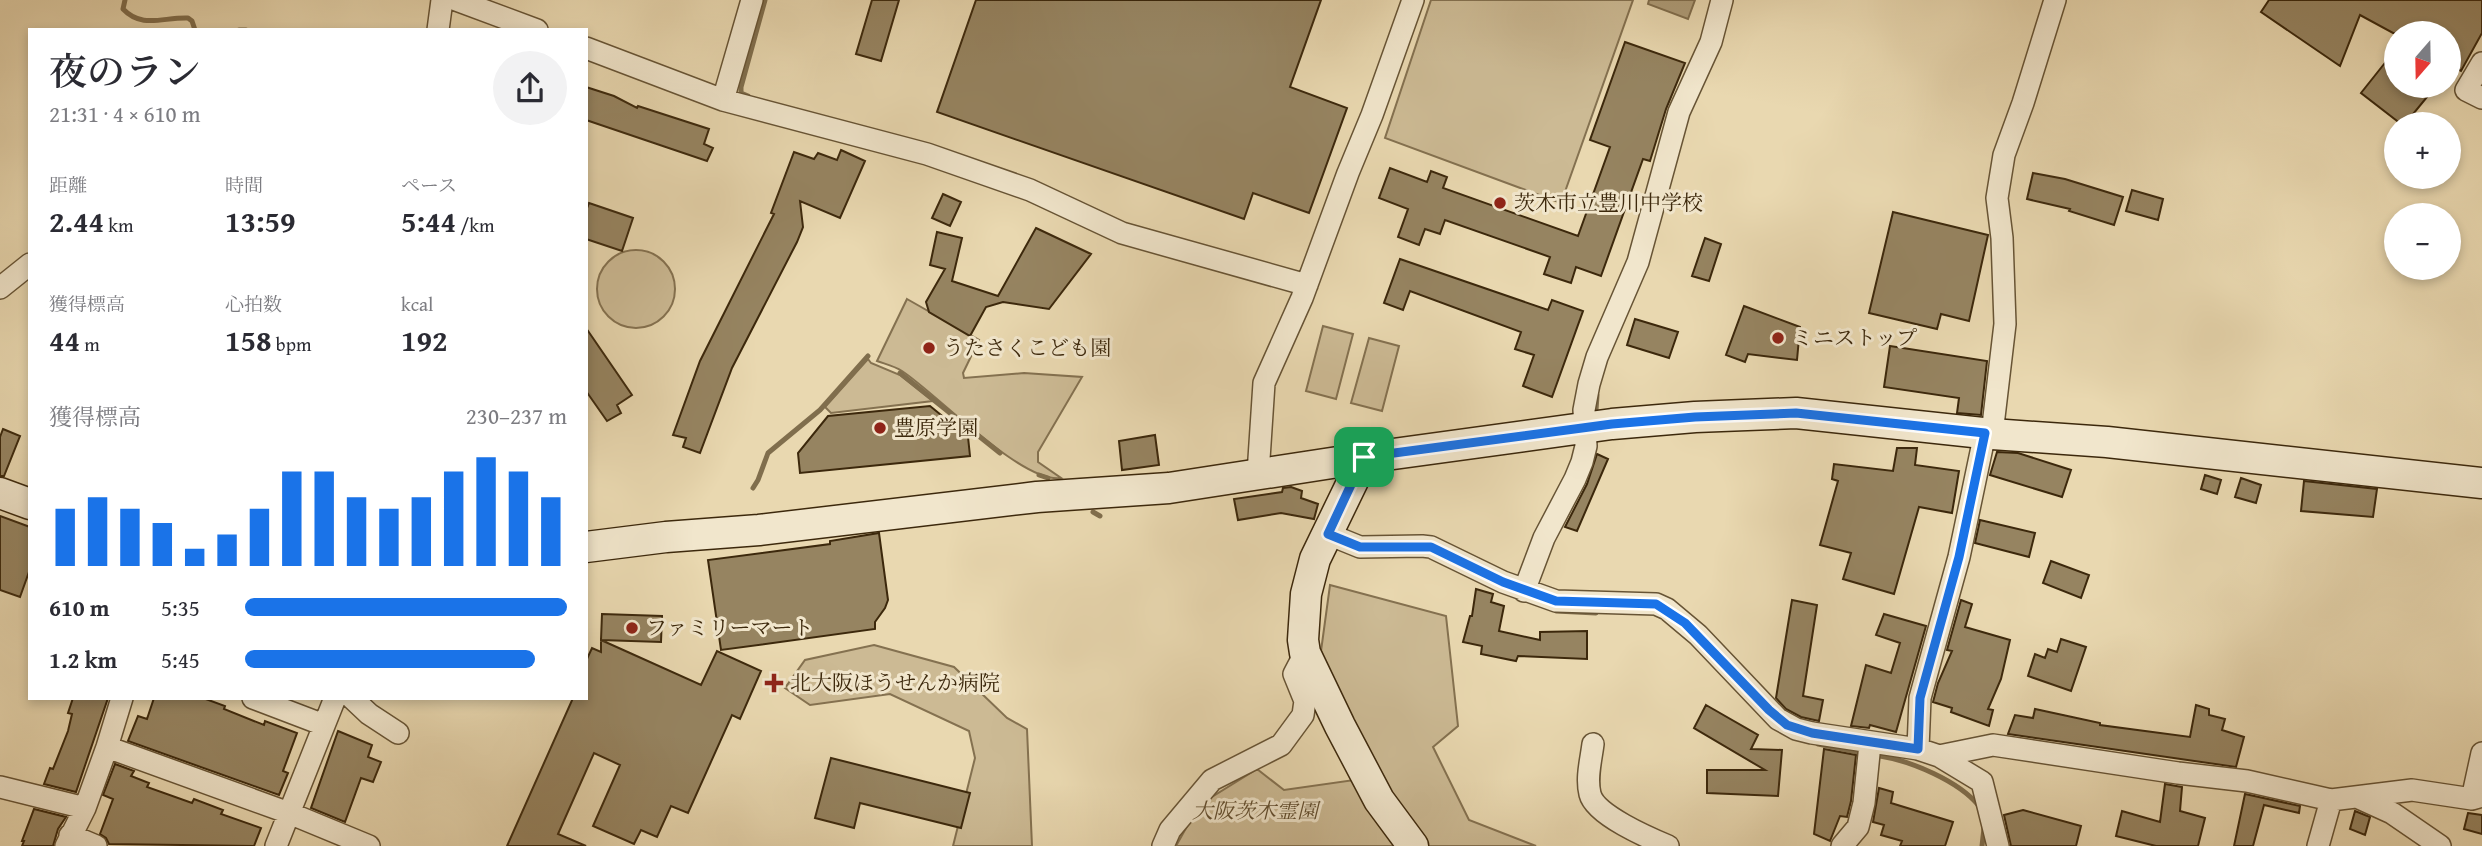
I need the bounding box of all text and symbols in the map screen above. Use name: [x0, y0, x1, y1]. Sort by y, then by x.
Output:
north arrow: [2384, 21, 2460, 98]
map controls: [2384, 21, 2461, 280]
text: 夜のラン: [49, 43, 201, 99]
button: share: [493, 51, 567, 125]
text: 21:31 · 4 × 610 m: [49, 97, 201, 130]
button: +: [2384, 112, 2461, 189]
text: 距離: [49, 171, 87, 199]
text: 時間: [225, 171, 263, 199]
text: ペース: [401, 171, 457, 199]
place label: 茨木市立豊川中学校: [1514, 187, 1703, 218]
marker: 茨木市立豊川中学校: [1492, 195, 1508, 211]
text: 2.44: [49, 199, 104, 243]
text: 13:59: [225, 199, 296, 243]
text: 5:44: [401, 199, 456, 243]
button: −: [2384, 203, 2461, 280]
text: km: [104, 211, 133, 239]
text: /km: [456, 211, 494, 239]
text: 獲得標高: [49, 290, 125, 318]
text: 心拍数: [225, 290, 282, 318]
text: kcal: [401, 290, 433, 318]
text: 44: [49, 318, 80, 362]
text: 158: [225, 318, 272, 362]
text: 192: [401, 318, 448, 362]
place label: ミニストップ: [1792, 322, 1917, 353]
text: m: [80, 330, 100, 358]
text: bpm: [272, 330, 311, 358]
marker: ミニストップ: [1770, 330, 1786, 346]
place label: うたさくこども園: [943, 332, 1111, 363]
marker: うたさくこども園: [921, 340, 937, 356]
text: 230–237 m: [466, 399, 567, 432]
text: 獲得標高: [49, 400, 141, 433]
place label: 豊原学園: [894, 412, 978, 443]
marker: 豊原学園: [872, 420, 888, 436]
pin: [1334, 427, 1394, 487]
icon: arrive: [1345, 438, 1383, 476]
text: 610 m: [49, 591, 110, 624]
text: 5:35: [161, 591, 200, 624]
place label: ファミリーマート: [646, 612, 814, 643]
marker: ファミリーマート: [624, 620, 640, 636]
text: 1.2 km: [49, 643, 117, 676]
text: 5:45: [161, 643, 200, 676]
place label: 北大阪ほうせんか病院: [790, 667, 1000, 698]
marker: 北大阪ほうせんか病院: [764, 673, 784, 693]
park label: 大阪茨木霊園: [1192, 795, 1321, 826]

